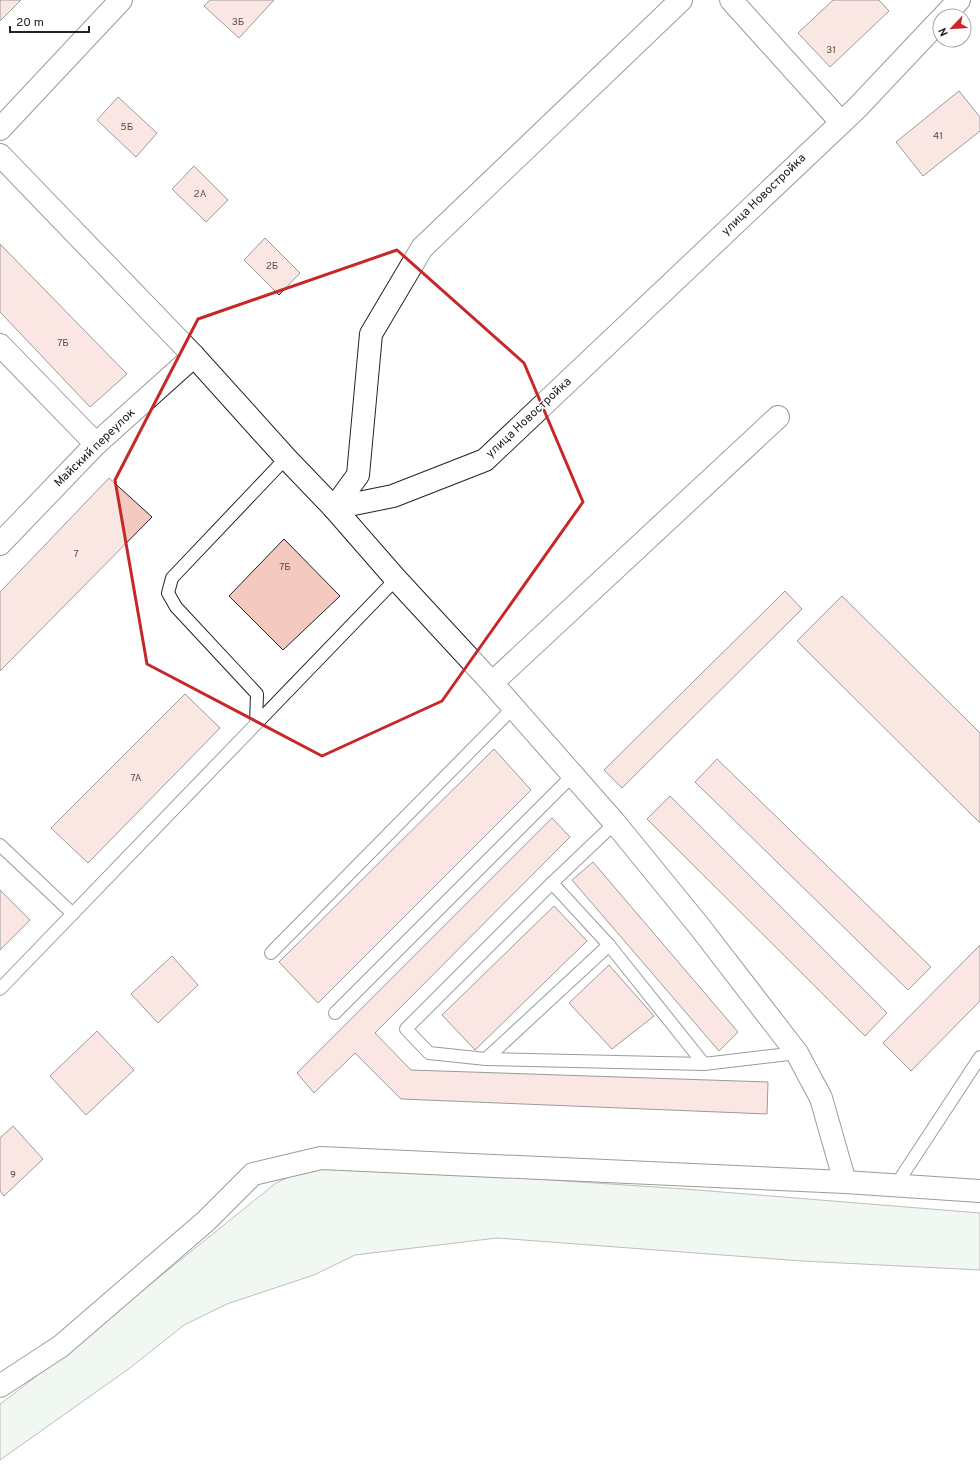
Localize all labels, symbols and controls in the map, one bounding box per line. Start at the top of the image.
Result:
scale bar [10,8,89,34]
north arrow [932,8,972,48]
text: 20 m [16,15,44,31]
house number: 3Б [232,16,244,29]
text: N [936,25,952,38]
house number: 31 [826,44,836,57]
house number: 5Б [121,121,133,134]
house number: 41 [933,130,943,143]
street label: улица Новостройка [718,150,810,240]
house number: 2А [194,188,207,201]
house number: 2Б [266,260,278,273]
house number: 7Б [57,337,69,350]
street label: улица Новостройка [483,374,575,462]
street label: Майский переулок [51,405,139,491]
house number: 7 [73,548,79,561]
house number: 7Б [279,561,291,574]
house number: 7А [131,772,142,785]
house number: 9 [10,1169,16,1182]

